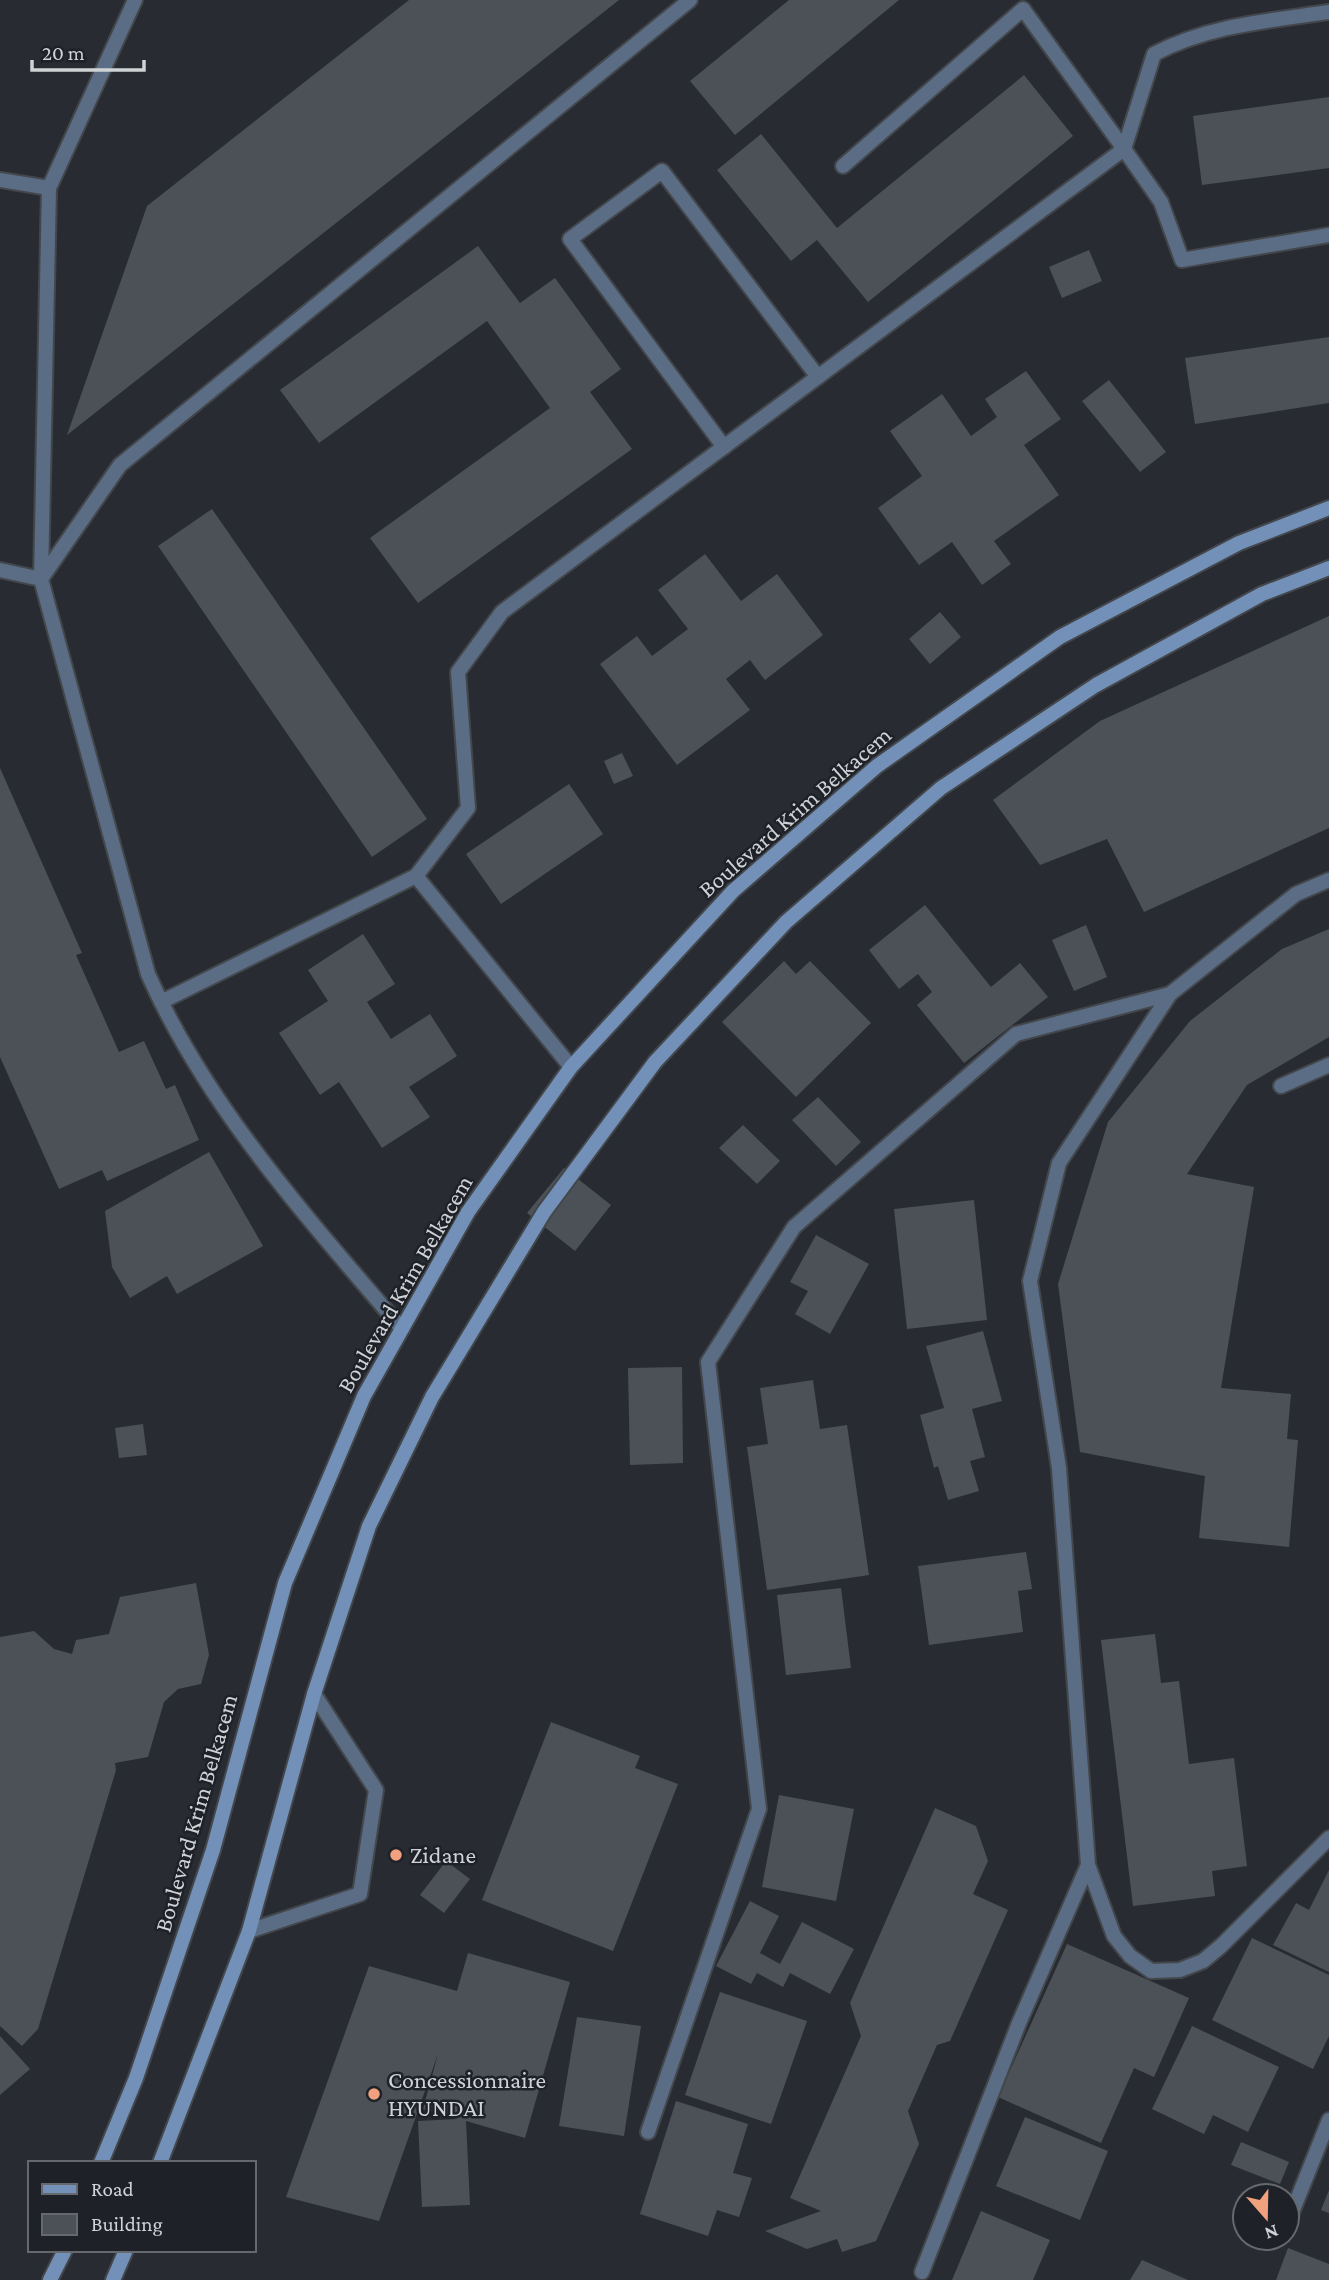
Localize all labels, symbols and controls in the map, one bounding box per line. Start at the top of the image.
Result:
scale bar [32,28,144,72]
text: 20 m [42,41,85,65]
street label: Boulevard Krim Belkacem [693,721,896,903]
street label: Boulevard Krim Belkacem [331,1170,478,1397]
street label: Boulevard Krim Belkacem [149,1691,242,1935]
place label: Zidane [410,1841,476,1868]
marker: Zidane [388,1847,404,1863]
place label: Concessionnaire HYUNDAI [388,2066,546,2121]
marker: Concessionnaire HYUNDAI [366,2086,382,2102]
legend [28,2161,256,2252]
text: Road [91,2177,134,2201]
north arrow [1231,2182,1301,2252]
text: Building [91,2212,163,2236]
text: N [1262,2220,1281,2245]

